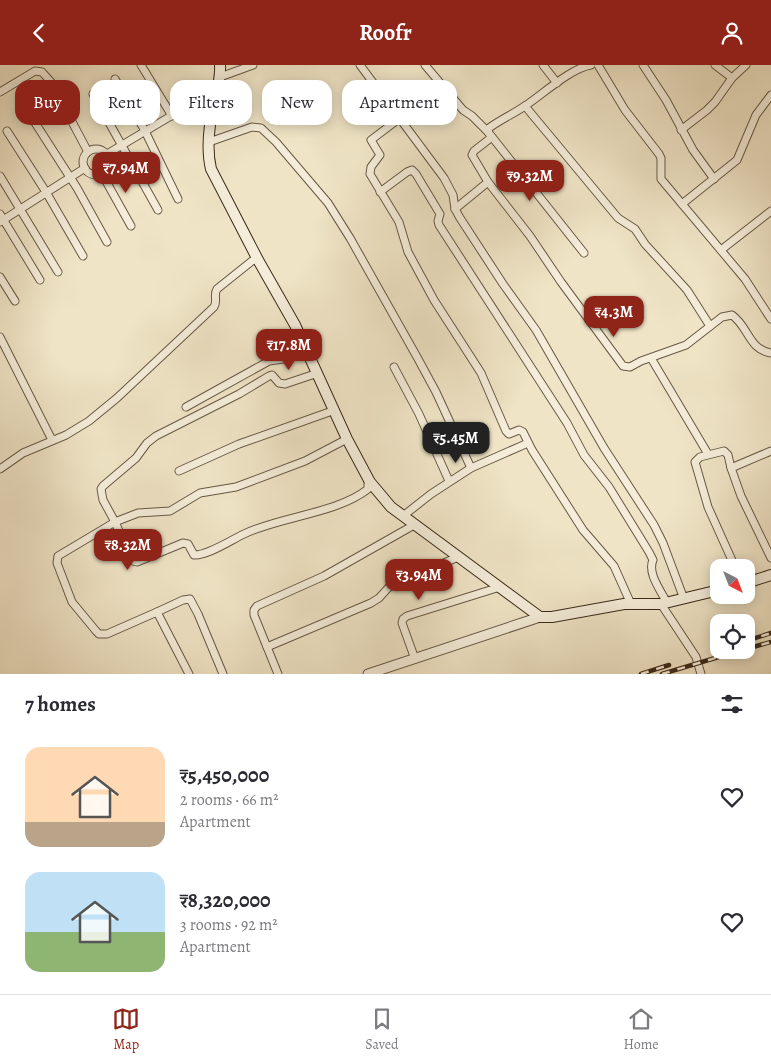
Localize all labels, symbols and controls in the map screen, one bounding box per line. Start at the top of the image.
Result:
text: Roofr [359,18,412,48]
icon: back [25,19,53,47]
icon: person [718,19,746,47]
chip: Buy [15,80,80,125]
chip: Rent [90,80,160,125]
chip: Filters [170,80,252,125]
chip: New [262,80,332,125]
chip: Apartment [342,80,457,125]
pin: ₹7.94M [85,151,167,194]
text: ₹7.94M [103,157,149,179]
pin: ₹9.32M [489,159,571,202]
text: ₹9.32M [507,165,553,187]
pin: ₹4.3M [579,295,649,338]
text: ₹4.3M [595,301,633,323]
pin: ₹17.8M [248,329,330,371]
text: ₹17.8M [267,334,311,356]
pin: ₹5.45M [415,421,497,464]
text: ₹5.45M [433,427,479,449]
pin: ₹8.32M [87,529,169,571]
text: ₹8.32M [105,534,151,556]
pin: ₹3.94M [378,559,460,601]
north arrow [710,559,755,604]
map controls [710,559,755,659]
text: ₹3.94M [396,564,442,586]
button: locate [710,614,755,659]
text: 7 homes [25,690,96,718]
icon: filters [718,690,746,718]
text: ₹5,450,000 [180,761,269,789]
icon: home [65,767,125,827]
icon: heart [718,783,746,811]
text: 2 rooms · 66 m² [180,789,278,811]
text: Apartment [180,811,251,833]
text: ₹8,320,000 [180,886,271,914]
icon: home [65,892,125,952]
icon: heart [718,908,746,936]
text: 3 rooms · 92 m² [180,914,278,936]
text: Apartment [180,936,251,958]
tab: Map [112,1005,140,1054]
tab: Saved [365,1005,399,1054]
tab: Home [623,1005,659,1054]

